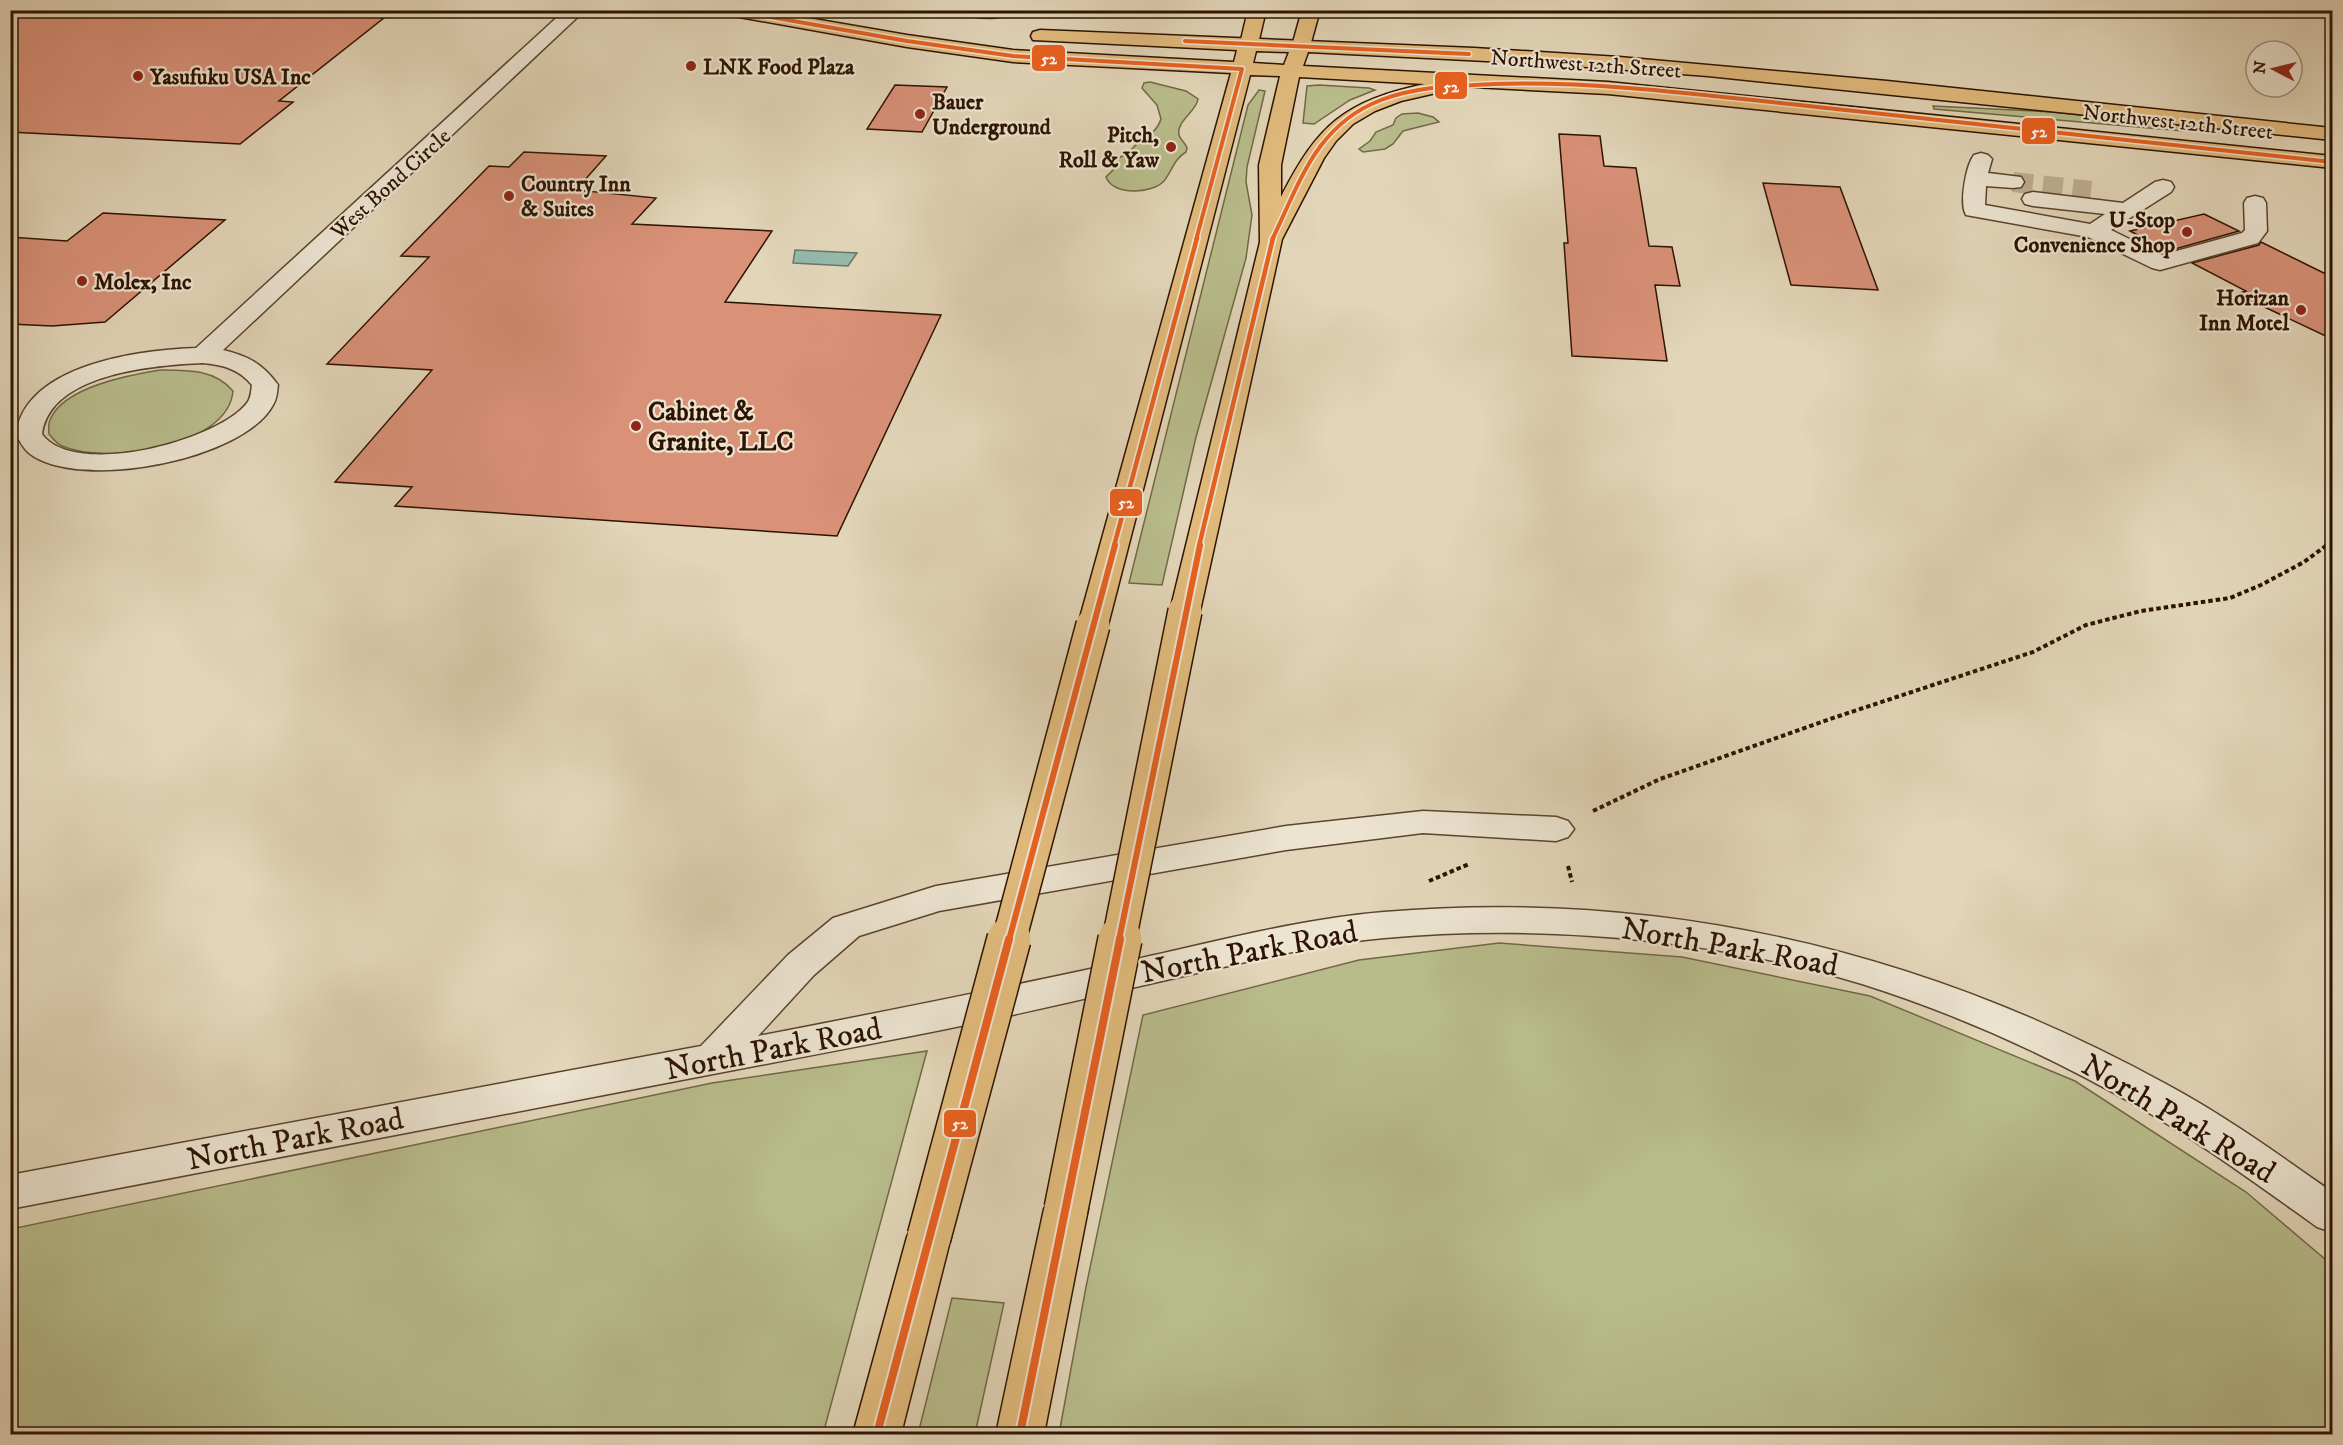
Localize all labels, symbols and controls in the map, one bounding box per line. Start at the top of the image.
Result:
north arrow [2244,39,2304,99]
line badge: 52 [1031,44,1066,72]
street label: Northwest 12th Street [1490,44,1682,85]
text: 52 [1040,49,1058,69]
place label: LNK Food Plaza [703,54,855,81]
marker: LNK Food Plaza [684,59,698,73]
text: N [2249,60,2271,75]
place label: Yasufuku USA Inc [149,64,311,91]
marker: Yasufuku USA Inc [131,69,145,83]
line badge: 52 [1434,71,1468,100]
text: 52 [1442,77,1460,97]
place label: Bauer Underground [932,89,1052,141]
street label: Northwest 12th Street [2081,99,2274,146]
marker: Bauer Underground [913,107,927,121]
line badge: 52 [2021,117,2056,145]
place label: Pitch, Roll & Yaw [1058,122,1160,174]
text: 52 [2030,122,2048,142]
street label: West Bond Circle [325,123,457,246]
marker: Pitch, Roll & Yaw [1164,140,1178,154]
place label: Country Inn & Suites [521,171,631,223]
marker: Country Inn & Suites [502,189,516,203]
place label: U-Stop Convenience Shop [2014,207,2175,259]
marker: U-Stop Convenience Shop [2180,225,2194,239]
place label: Molex, Inc [94,269,192,296]
marker: Molex, Inc [75,274,89,288]
place label: Horizan Inn Motel [2199,285,2289,337]
marker: Horizan Inn Motel [2294,303,2308,317]
place label: Cabinet & Granite, LLC [648,396,794,459]
marker: Cabinet & Granite, LLC [629,419,643,433]
line badge: 52 [1109,488,1143,517]
text: 52 [1117,493,1135,513]
street label: North Park Road [1618,909,1841,987]
street label: North Park Road [1138,912,1361,994]
street label: North Park Road [662,1009,885,1091]
street label: North Park Road [2073,1046,2282,1193]
street label: North Park Road [184,1099,407,1181]
line badge: 52 [943,1109,977,1138]
text: 52 [951,1114,969,1134]

